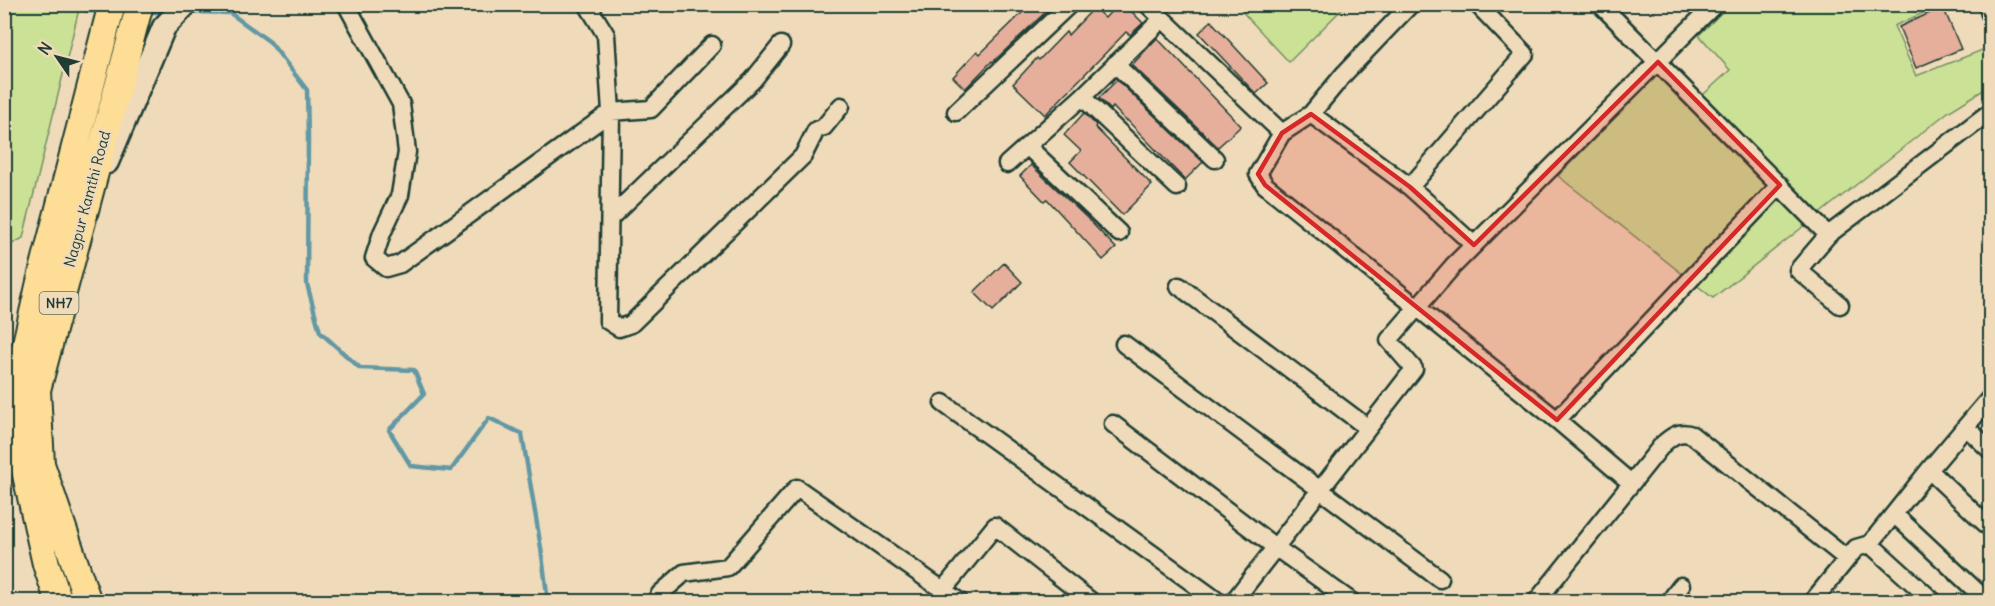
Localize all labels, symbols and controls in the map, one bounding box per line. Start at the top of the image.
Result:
north arrow [27,27,87,87]
text: N [33,38,56,59]
street label: Nagpur Kamthi Road [60,128,114,269]
road number: NH7 [40,292,78,314]

